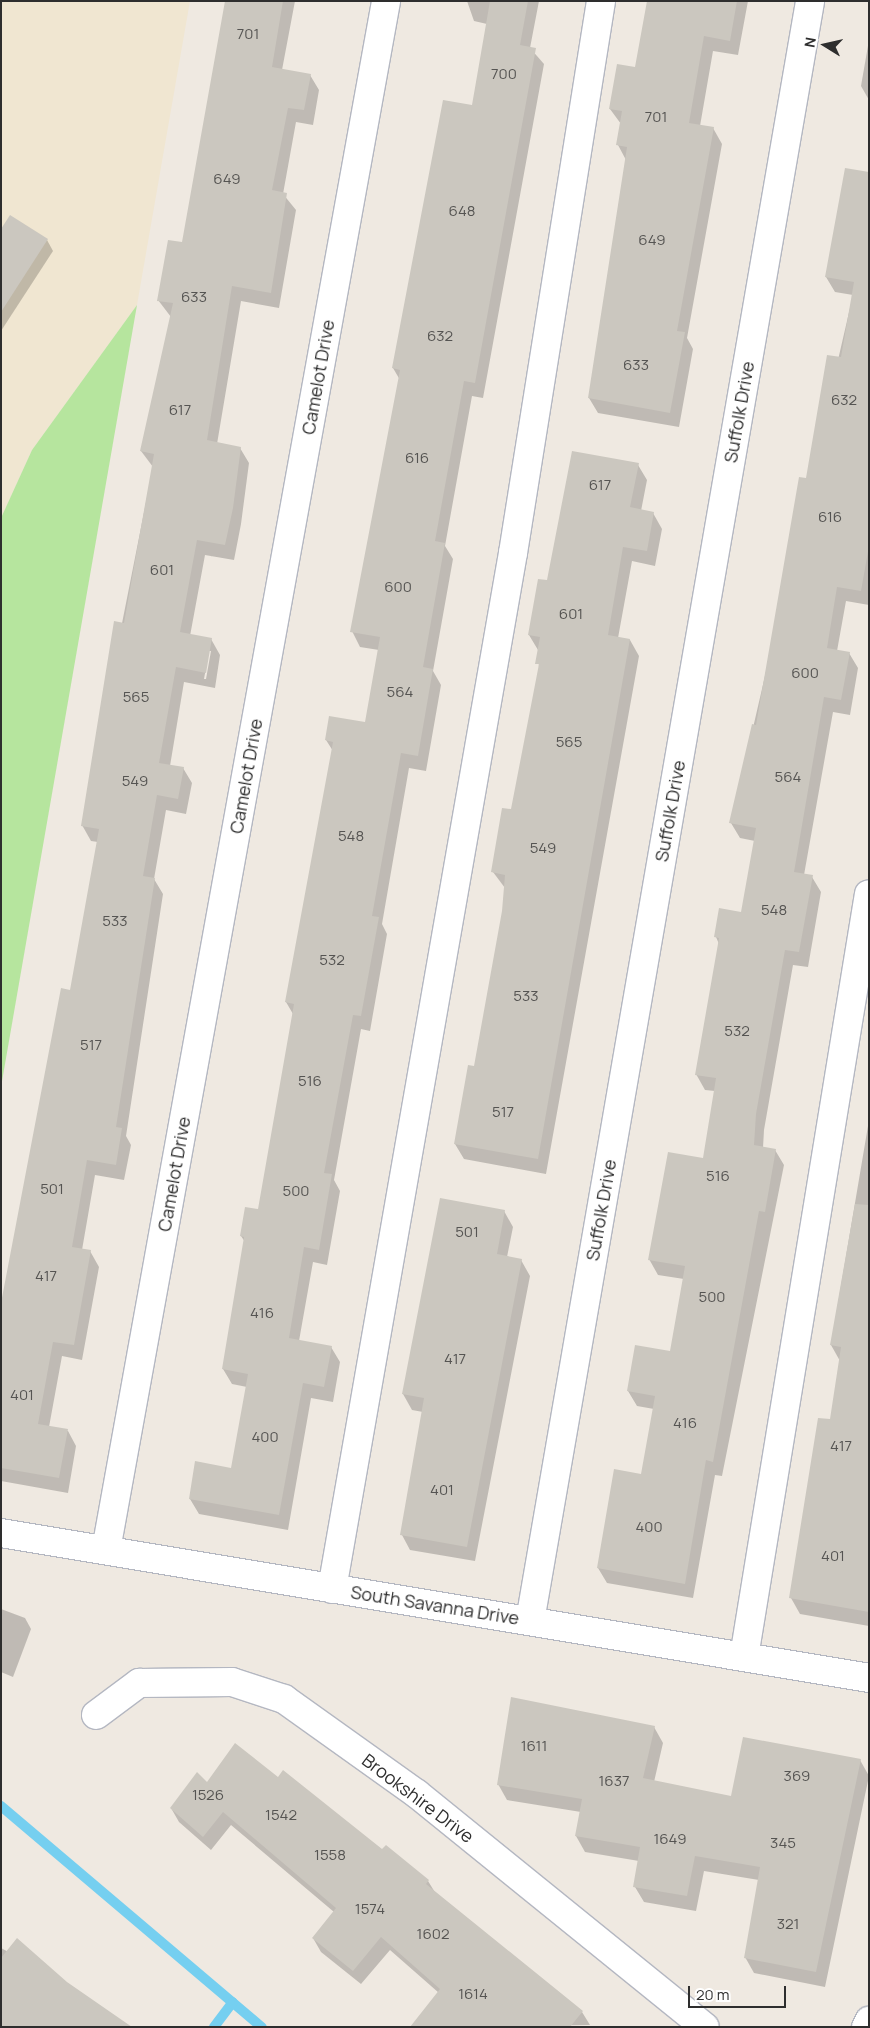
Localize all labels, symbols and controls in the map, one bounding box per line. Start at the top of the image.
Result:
north arrow [800,20,850,70]
house number: 701 [237,25,259,43]
text: N [800,36,820,49]
house number: 700 [491,65,517,83]
house number: 701 [645,108,667,126]
house number: 649 [213,170,241,188]
house number: 648 [449,202,475,220]
house number: 649 [638,231,666,249]
house number: 633 [181,288,207,306]
street label: Camelot Drive [297,318,339,436]
house number: 632 [427,327,453,345]
house number: 633 [623,356,649,374]
street label: Suffolk Drive [719,359,759,465]
house number: 632 [831,391,857,409]
house number: 617 [169,401,191,419]
house number: 616 [405,449,429,467]
house number: 617 [589,476,611,494]
house number: 616 [818,508,842,526]
house number: 601 [150,561,174,579]
house number: 600 [384,578,412,596]
house number: 601 [559,605,583,623]
house number: 600 [791,664,819,682]
house number: 564 [387,683,413,701]
house number: 565 [123,688,149,706]
street label: Camelot Drive [225,717,267,835]
house number: 565 [556,733,582,751]
street label: Suffolk Drive [650,758,690,864]
house number: 564 [775,768,801,786]
house number: 549 [122,772,148,790]
house number: 548 [338,827,364,845]
house number: 549 [530,839,556,857]
house number: 548 [761,901,787,919]
house number: 533 [102,912,128,930]
house number: 532 [319,951,345,969]
house number: 533 [513,987,539,1005]
house number: 532 [724,1022,750,1040]
house number: 517 [80,1036,102,1054]
house number: 516 [298,1072,322,1090]
house number: 517 [492,1103,514,1121]
street label: Camelot Drive [153,1115,195,1233]
street label: Suffolk Drive [581,1157,621,1263]
house number: 516 [706,1167,730,1185]
house number: 501 [40,1180,64,1198]
house number: 500 [283,1182,309,1200]
house number: 501 [455,1223,479,1241]
house number: 417 [35,1267,57,1285]
house number: 500 [699,1288,725,1306]
house number: 416 [250,1304,274,1322]
house number: 417 [444,1350,466,1368]
house number: 401 [10,1386,34,1404]
house number: 416 [673,1414,697,1432]
house number: 400 [251,1428,279,1446]
house number: 417 [830,1437,852,1455]
house number: 401 [430,1481,454,1499]
house number: 400 [635,1518,663,1536]
house number: 401 [821,1547,845,1565]
street label: South Savanna Drive [349,1581,521,1629]
house number: 1611 [521,1737,547,1755]
street label: Brookshire Drive [358,1749,478,1847]
house number: 369 [784,1767,810,1785]
house number: 1637 [599,1772,629,1790]
house number: 1526 [192,1786,224,1804]
house number: 1542 [265,1806,297,1824]
house number: 1649 [653,1830,687,1848]
house number: 345 [770,1834,796,1852]
house number: 1558 [314,1846,346,1864]
house number: 1574 [355,1900,385,1918]
house number: 321 [777,1915,799,1933]
house number: 1602 [417,1925,449,1943]
scale bar [690,1976,788,2008]
text: 20 m [696,1984,729,2005]
house number: 1614 [458,1985,488,2003]

